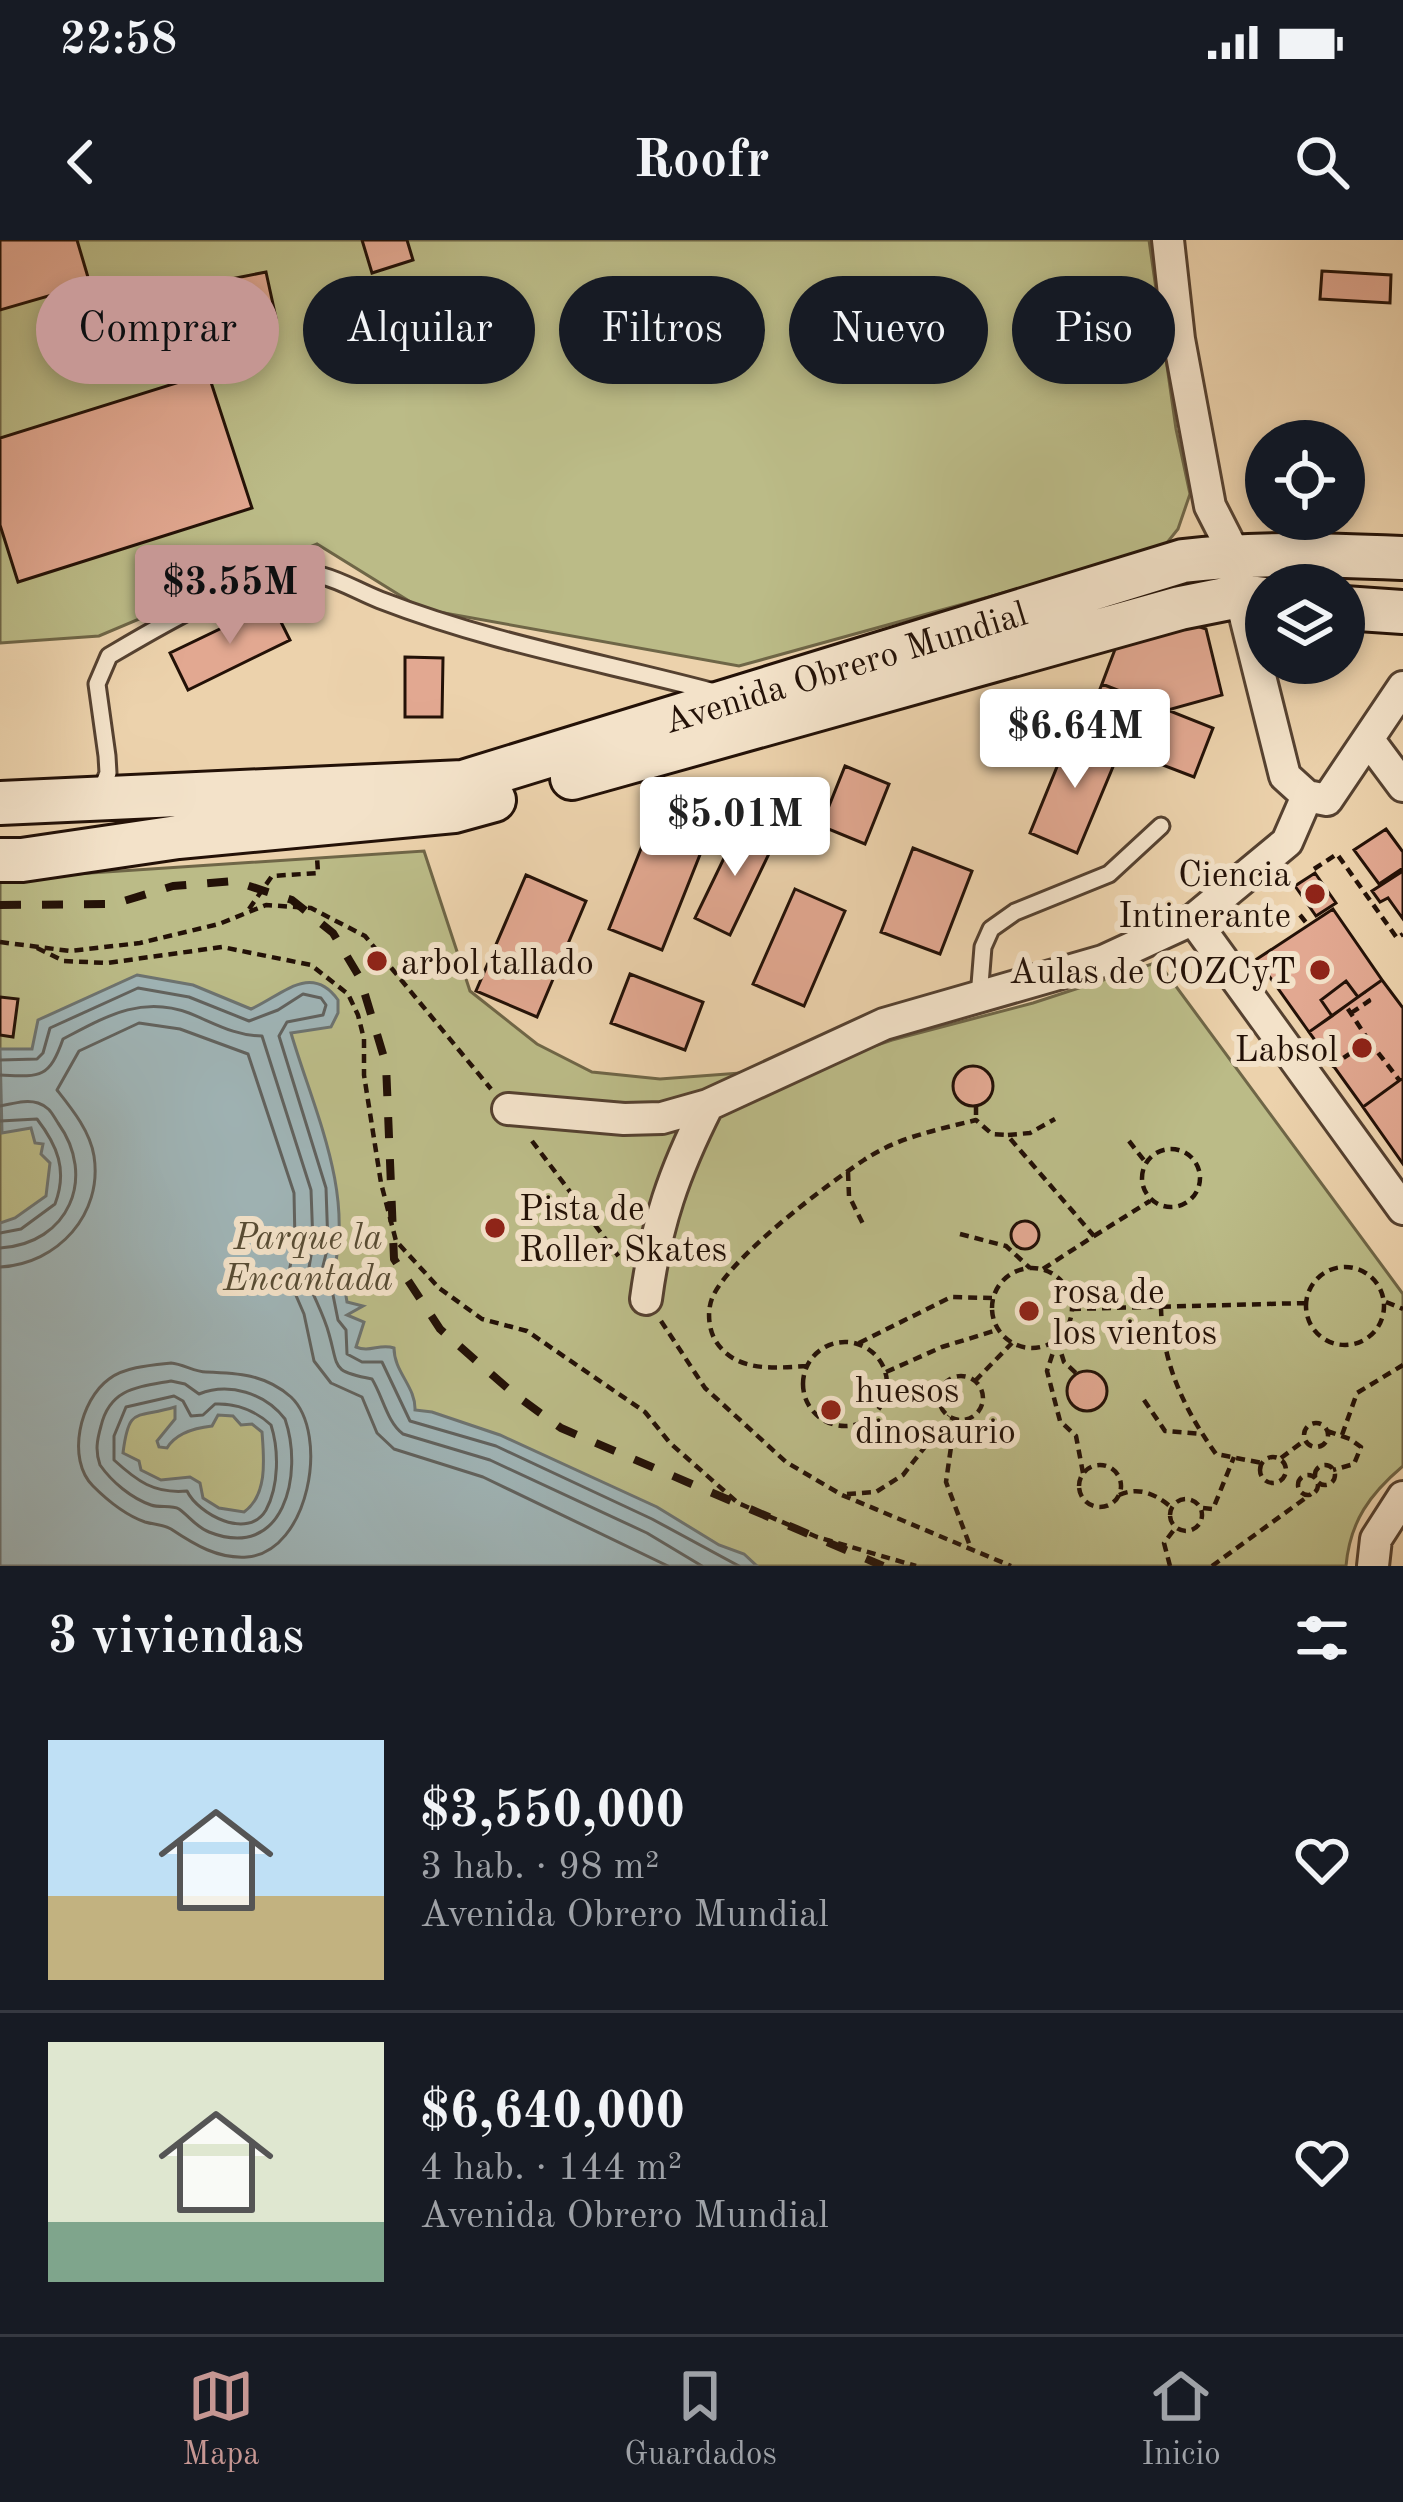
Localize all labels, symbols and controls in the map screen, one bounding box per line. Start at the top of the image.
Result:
text: 22:58 [60,19,177,64]
icon: back [48,129,114,195]
icon: search [1289,129,1355,195]
text: Roofr [633,135,770,189]
chip: Comprar [36,276,279,384]
chip: Alquilar [303,276,535,384]
chip: Filtros [559,276,765,384]
chip: Nuevo [789,276,988,384]
chip: Piso [1012,276,1175,384]
map controls [1245,420,1365,684]
button: locate [1245,420,1365,540]
pin: $3.55M [132,545,328,647]
text: $3.55M [162,564,298,603]
button: layers [1245,564,1365,684]
street label: Avenida Obrero Mundial [660,597,1032,742]
pin: $6.64M [977,689,1173,791]
text: $6.64M [1007,708,1143,747]
pin: $5.01M [637,777,833,879]
text: $5.01M [667,796,803,835]
place label: Ciencia Intinerante [1118,859,1291,936]
marker: Ciencia Intinerante [1302,881,1328,907]
place label: arbol tallado [401,947,594,983]
marker: arbol tallado [364,948,390,974]
place label: Aulas de COZCyT [1009,956,1296,992]
marker: Aulas de COZCyT [1307,957,1333,983]
place label: Labsol [1234,1034,1338,1070]
marker: Labsol [1349,1035,1375,1061]
place label: Pista de Roller Skates [519,1193,727,1270]
marker: Pista de Roller Skates [482,1215,508,1241]
park label: Parque la Encantada [222,1222,393,1299]
place label: rosa de los vientos [1053,1276,1217,1353]
marker: rosa de los vientos [1016,1298,1042,1324]
place label: huesos dinosaurio [855,1375,1016,1452]
marker: huesos dinosaurio [818,1397,844,1423]
icon: filters [1289,1605,1355,1671]
text: 3 viviendas [48,1613,304,1664]
text: $3,550,000 [420,1787,685,1838]
icon: home [144,1788,288,1932]
icon: heart [1289,1827,1355,1893]
text: 3 hab. · 98 m² [420,1848,660,1887]
text: Avenida Obrero Mundial [420,1896,829,1935]
text: $6,640,000 [420,2088,685,2139]
icon: home [144,2090,288,2234]
icon: heart [1289,2129,1355,2195]
text: 4 hab. · 144 m² [420,2149,682,2188]
text: Avenida Obrero Mundial [420,2197,829,2236]
tab: Mapa [182,2363,260,2476]
tab: Guardados [624,2363,777,2476]
tab: Inicio [1141,2363,1221,2476]

